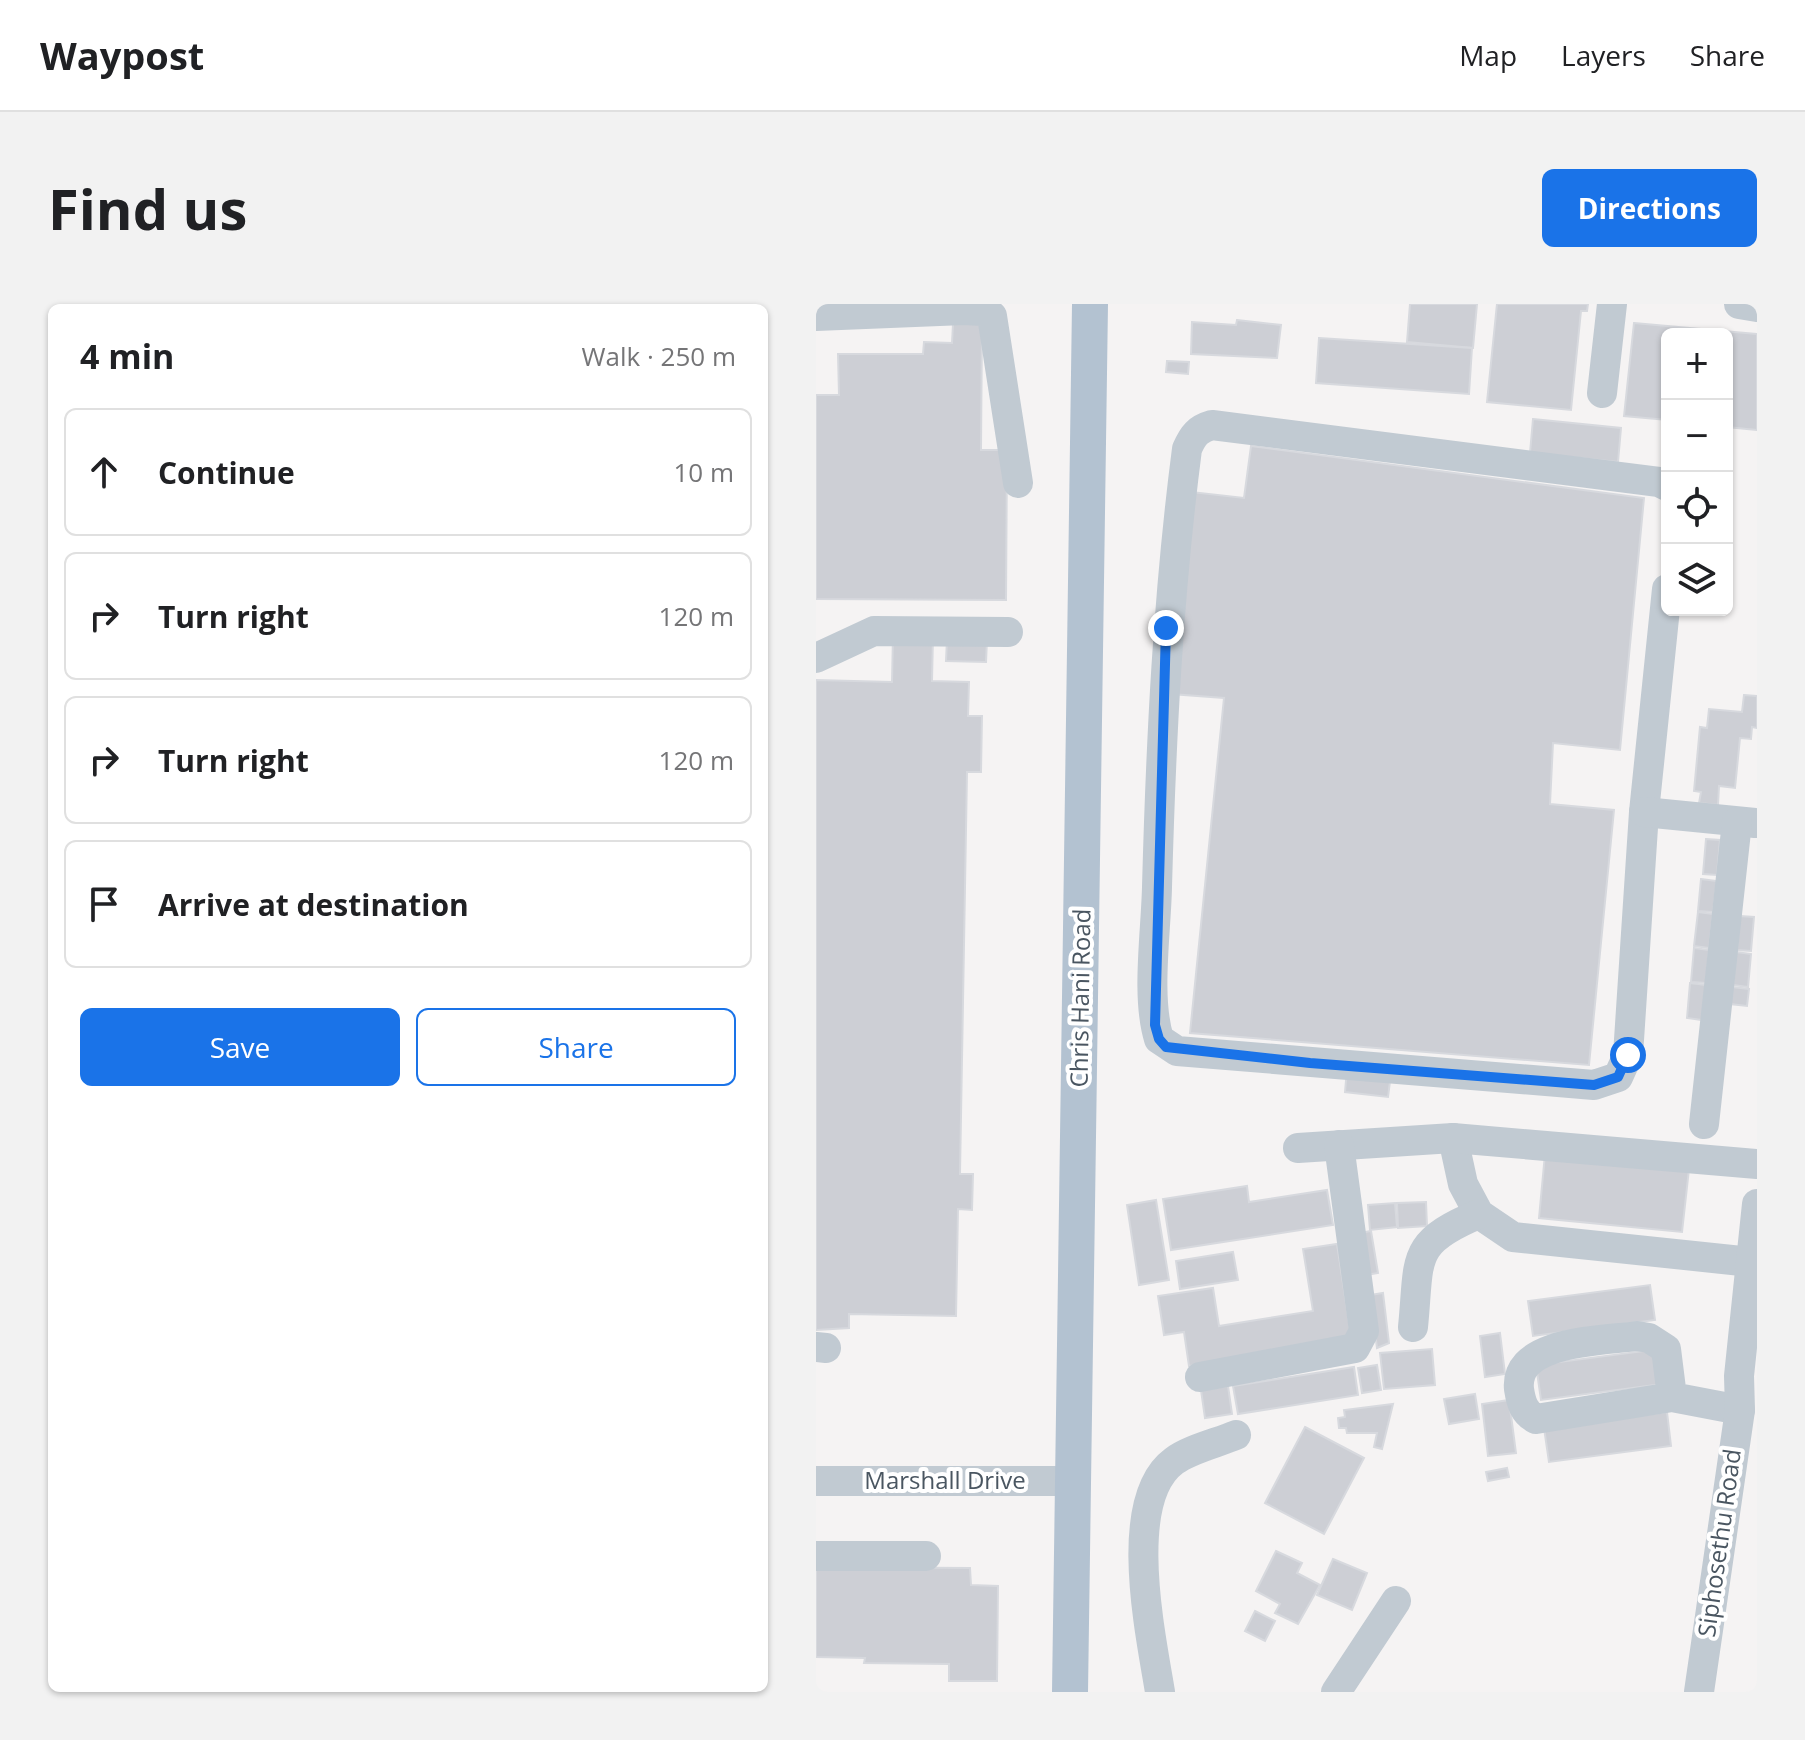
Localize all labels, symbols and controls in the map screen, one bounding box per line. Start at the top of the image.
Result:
text: Waypost [40,29,204,81]
text: Map [1459,36,1517,74]
text: Layers [1561,36,1646,74]
text: Share [1690,36,1765,74]
button: Directions [1542,169,1757,247]
text: Find us [48,170,247,246]
map controls [1661,328,1733,616]
button: + [1661,328,1733,400]
text: 4 min [80,333,174,379]
text: Walk · 250 m [582,338,736,374]
button: − [1661,400,1733,472]
icon: ahead [82,450,126,494]
text: Continue [158,452,295,493]
text: 10 m [673,454,734,490]
button: locate [1661,472,1733,544]
button: layers [1661,544,1733,616]
icon: right [82,594,126,638]
text: Turn right [158,596,309,637]
text: 120 m [659,598,734,634]
route end [1148,610,1184,646]
icon: right [82,738,126,782]
text: Turn right [158,740,309,781]
text: 120 m [659,742,734,778]
icon: arrive [82,882,126,926]
text: Arrive at destination [158,884,469,925]
street label: Chris Hani Road [1061,908,1098,1088]
button: Save [80,1008,400,1086]
button: Share [416,1008,736,1086]
route start [1610,1037,1646,1073]
street label: Siphosethu Road [1689,1447,1748,1639]
street label: Marshall Drive [864,1463,1026,1496]

